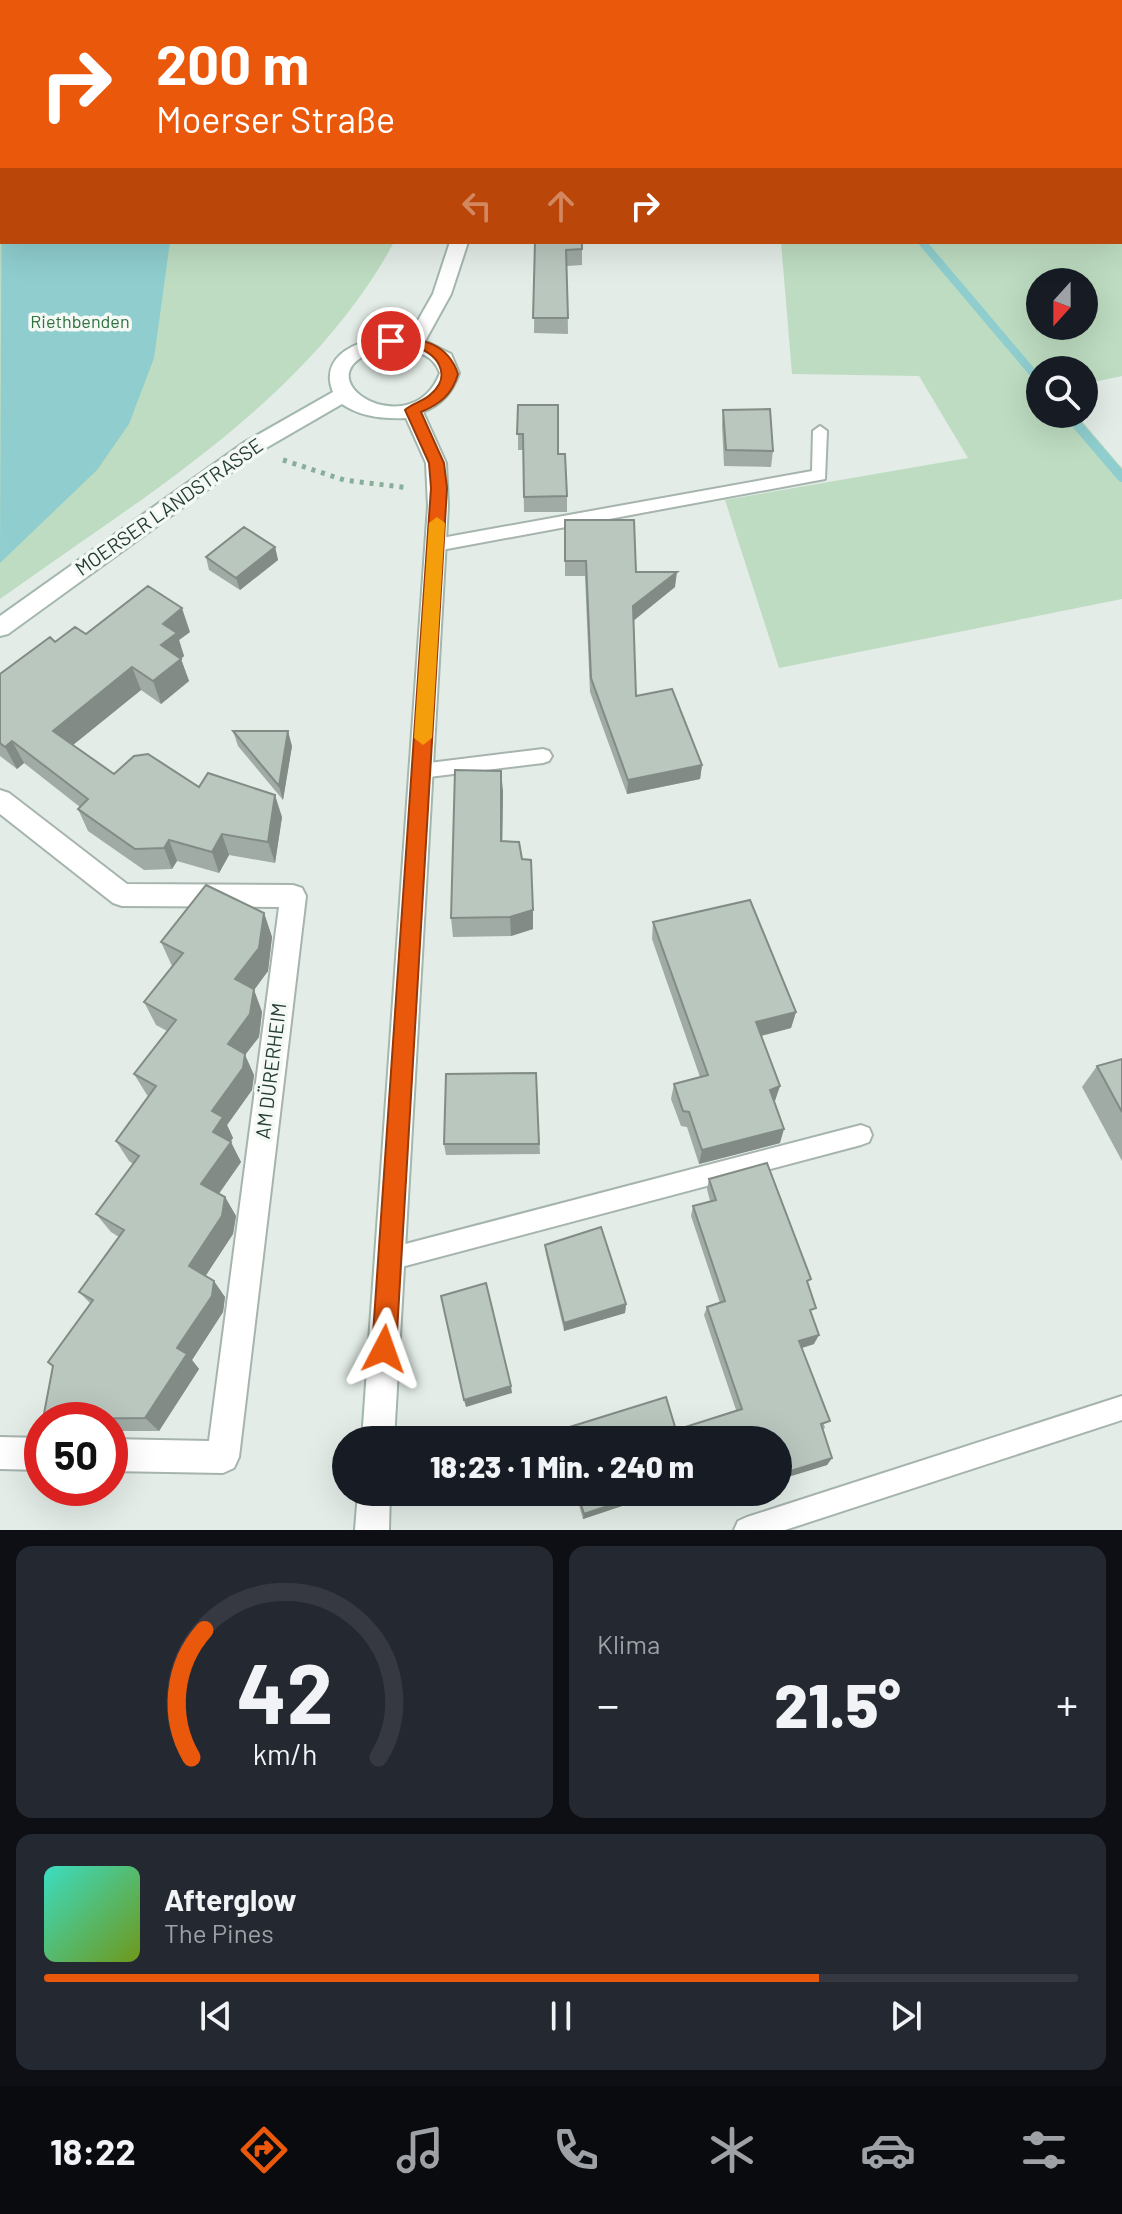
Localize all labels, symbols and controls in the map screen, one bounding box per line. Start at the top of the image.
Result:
text: 200 m [156,29,309,96]
icon: right [24,32,128,136]
text: Moerser Straße [156,97,395,140]
icon: left [455,184,499,228]
icon: ahead [539,184,583,228]
icon: right [623,184,667,228]
north arrow [1026,268,1098,340]
map controls [1026,268,1098,428]
pin [357,307,425,375]
park label: Riethbenden [30,310,130,332]
icon: arrive [369,319,413,363]
button: search [1026,356,1098,428]
street label: MOERSER LANDSTRASSE [70,432,267,580]
street label: AM DÜRERHEIM [250,1001,290,1140]
position arrow [342,1307,426,1391]
speed limit sign: 50 [24,1402,128,1506]
text: 18:23 · 1 Min. · 240 m [430,1448,694,1484]
text: Klima [597,1628,660,1659]
text: 42 [236,1641,333,1741]
text: 21.5° [774,1668,901,1740]
text: − [597,1677,619,1730]
text: + [1056,1677,1078,1730]
text: km/h [252,1736,317,1771]
text: Afterglow [164,1881,297,1917]
text: The Pines [164,1917,274,1948]
icon: previous [194,1994,238,2038]
icon: pause [539,1994,583,2038]
icon: next [884,1994,928,2038]
icon: directions [236,2122,292,2178]
icon: music [392,2122,448,2178]
icon: phone [548,2122,604,2178]
icon: climate [704,2122,760,2178]
icon: car [860,2122,916,2178]
icon: filters [1016,2122,1072,2178]
text: 18:22 [50,2129,136,2172]

